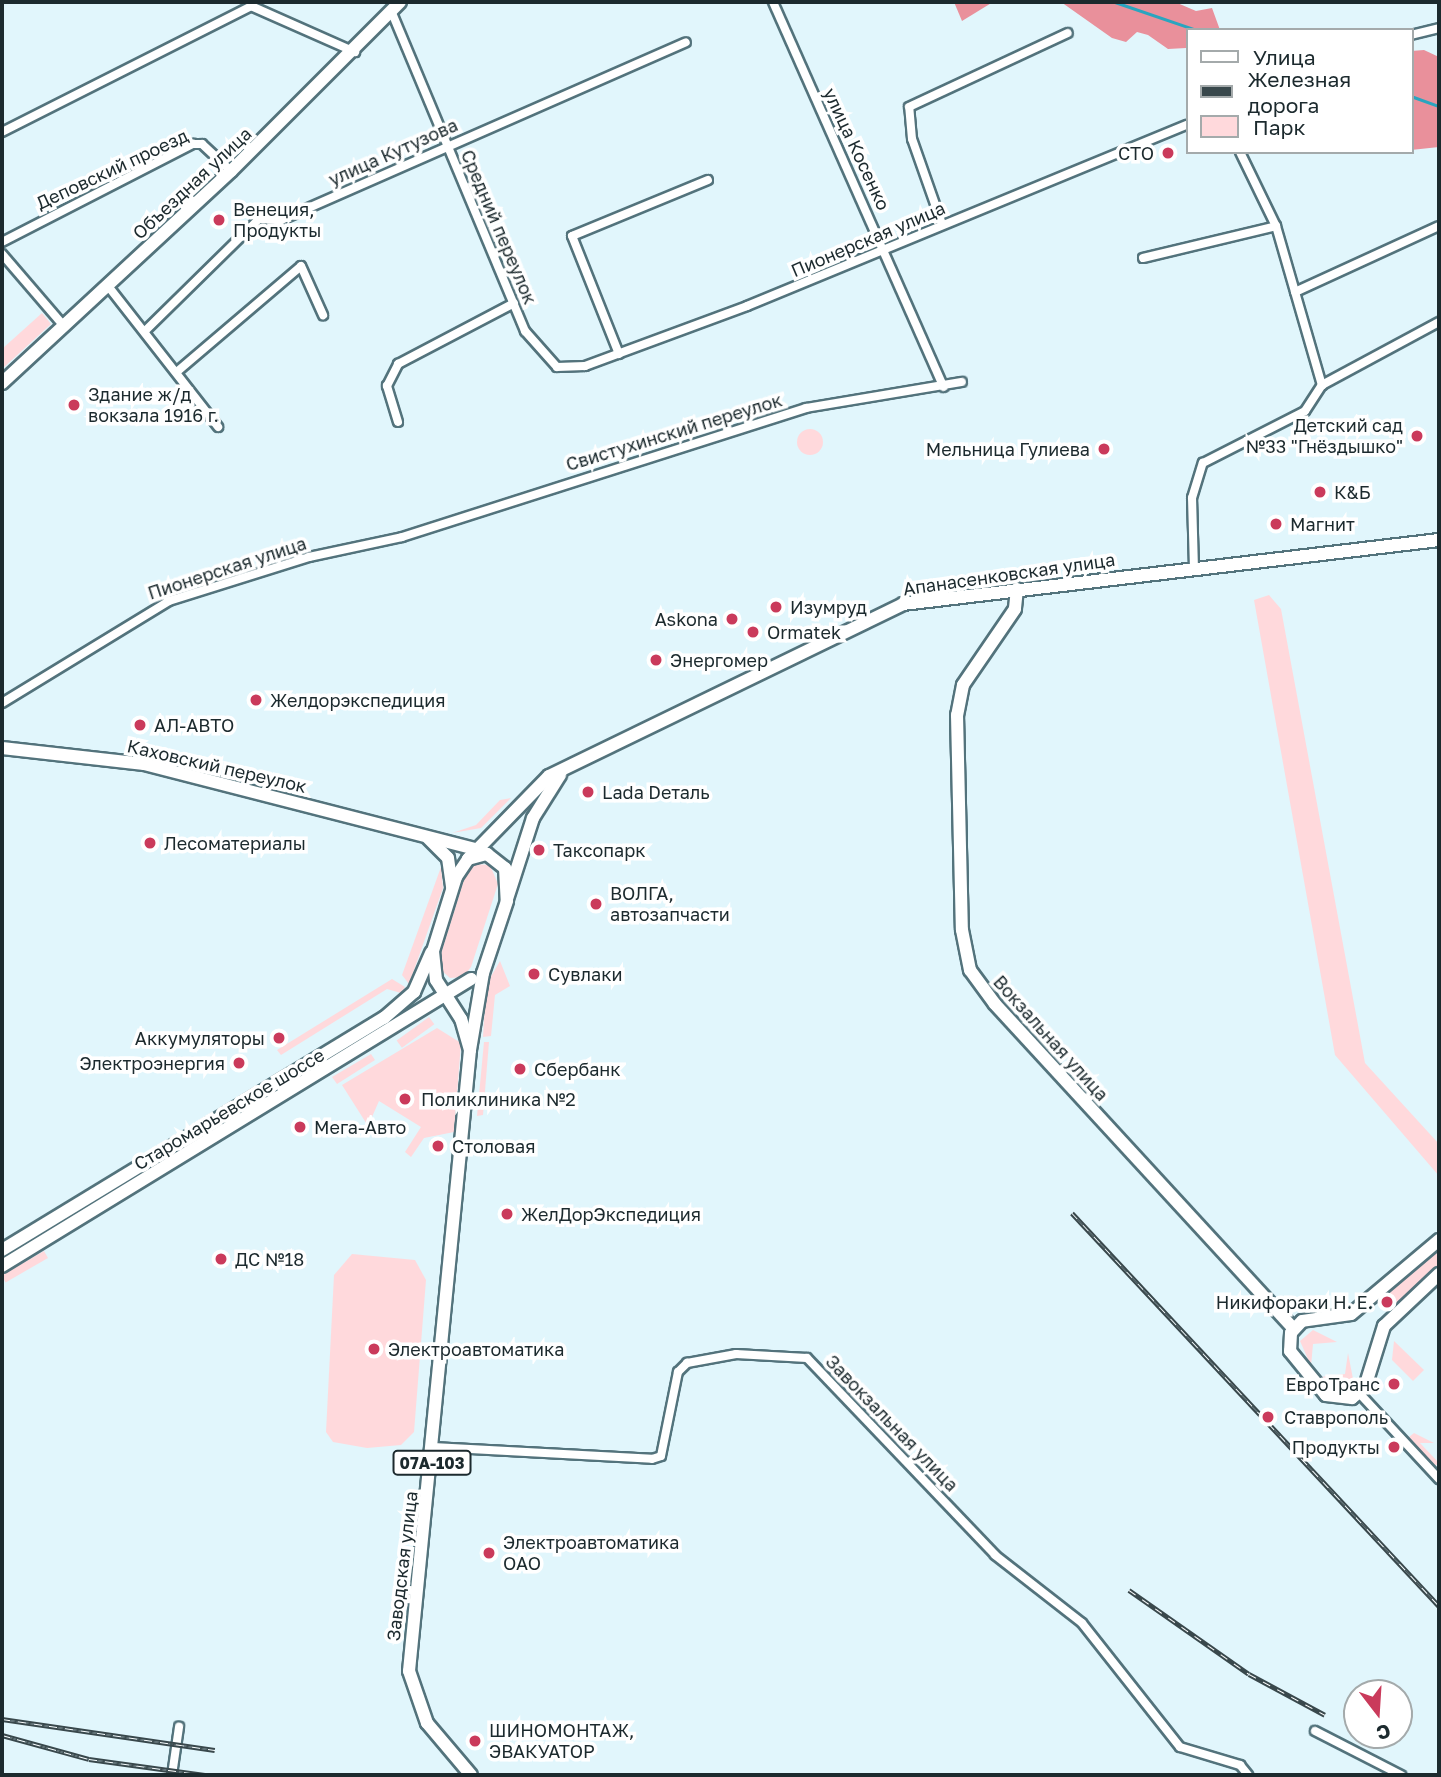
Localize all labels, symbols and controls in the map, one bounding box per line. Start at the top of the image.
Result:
legend [1186,28,1413,154]
text: Улица [1253,44,1316,70]
text: Железная дорога [1247,66,1351,118]
street label: улица Косенко [819,84,895,214]
street label: улица Кутузова [325,114,461,190]
text: Парк [1253,114,1306,140]
street label: Объездная улица [128,122,256,244]
street label: Деповский проезд [33,124,191,214]
place label: СТО [1118,142,1154,164]
marker: СТО [1160,145,1176,161]
street label: Средний переулок [457,147,541,307]
street label: Пионерская улица [788,197,948,281]
place label: Венеция, Продукты [233,199,321,242]
marker: Венеция, Продукты [211,212,227,228]
place label: Здание ж/д вокзала 1916 г. [88,384,219,426]
street label: Свистухинский переулок [563,389,785,475]
marker: Здание ж/д вокзала 1916 г. [66,397,82,413]
place label: Детский сад №33 "Гнёздышко" [1246,415,1403,458]
marker: Детский сад №33 "Гнёздышко" [1409,428,1425,444]
place label: Мельница Гулиева [926,438,1090,460]
marker: Мельница Гулиева [1096,441,1112,457]
place label: К&Б [1334,481,1371,503]
marker: К&Б [1312,484,1328,500]
place label: Магнит [1290,513,1355,535]
marker: Магнит [1268,516,1284,532]
street label: Пионерская улица [145,532,309,604]
street label: Апанасенковская улица [902,548,1116,600]
place label: Изумруд [790,596,867,618]
marker: Изумруд [768,599,784,615]
place label: Askona [655,608,718,630]
marker: Askona [724,611,740,627]
place label: Ormatek [767,621,841,643]
marker: Ormatek [745,624,761,640]
place label: Энергомер [670,649,768,671]
marker: Энергомер [648,652,664,668]
place label: Желдорэкспедиция [270,689,445,711]
marker: Желдорэкспедиция [248,692,264,708]
place label: АЛ-АВТО [154,714,234,736]
marker: АЛ-АВТО [132,717,148,733]
street label: Каховский переулок [125,735,309,797]
place label: Lada Dеталь [602,781,710,803]
marker: Lada Dеталь [580,784,596,800]
place label: Лесоматериалы [164,832,306,854]
marker: Лесоматериалы [142,835,158,851]
place label: Таксопарк [553,839,646,861]
marker: Таксопарк [531,842,547,858]
place label: ВОЛГА, автозапчасти [610,883,730,926]
marker: ВОЛГА, автозапчасти [588,896,604,912]
place label: Сувлаки [548,963,623,985]
marker: Сувлаки [526,966,542,982]
street label: Вокзальная улица [989,971,1113,1105]
place label: Аккумуляторы [135,1027,265,1049]
marker: Аккумуляторы [271,1030,287,1046]
street label: Старомарьевское шоссе [130,1044,328,1174]
place label: Электроэнергия [79,1052,225,1074]
marker: Электроэнергия [231,1055,247,1071]
place label: Сбербанк [534,1058,621,1080]
marker: Сбербанк [512,1061,528,1077]
place label: Поликлиника №2 [421,1088,576,1110]
marker: Поликлиника №2 [395,1089,415,1109]
place label: Мега-Авто [314,1116,406,1138]
marker: Мега-Авто [292,1119,308,1135]
place label: Столовая [452,1135,535,1157]
marker: Столовая [430,1138,446,1154]
place label: ЖелДорЭкспедиция [521,1203,701,1225]
marker: ЖелДорЭкспедиция [499,1206,515,1222]
place label: ДС №18 [235,1248,304,1270]
marker: ДС №18 [213,1251,229,1267]
place label: Никифораки Н. Е. [1216,1291,1373,1313]
marker: Никифораки Н. Е. [1379,1294,1395,1310]
place label: Электроавтоматика [388,1338,564,1360]
marker: Электроавтоматика [366,1341,382,1357]
street label: Завокзальная улица [821,1350,963,1496]
place label: ЕвроТранс [1285,1373,1380,1395]
marker: ЕвроТранс [1386,1376,1402,1392]
place label: Ставрополь [1284,1406,1388,1428]
marker: Ставрополь [1258,1407,1278,1427]
place label: Продукты [1292,1436,1380,1458]
marker: Продукты [1386,1439,1402,1455]
road number: 07А-103 [392,1450,472,1476]
street label: Заводская улица [382,1490,422,1642]
place label: Электроавтоматика ОАО [503,1532,679,1574]
marker: Электроавтоматика ОАО [481,1545,497,1561]
north arrow [1343,1679,1413,1749]
place label: ШИНОМОНТАЖ, ЭВАКУАТОР [489,1720,634,1762]
text: С [1374,1720,1394,1746]
marker: ШИНОМОНТАЖ, ЭВАКУАТОР [467,1733,483,1749]

